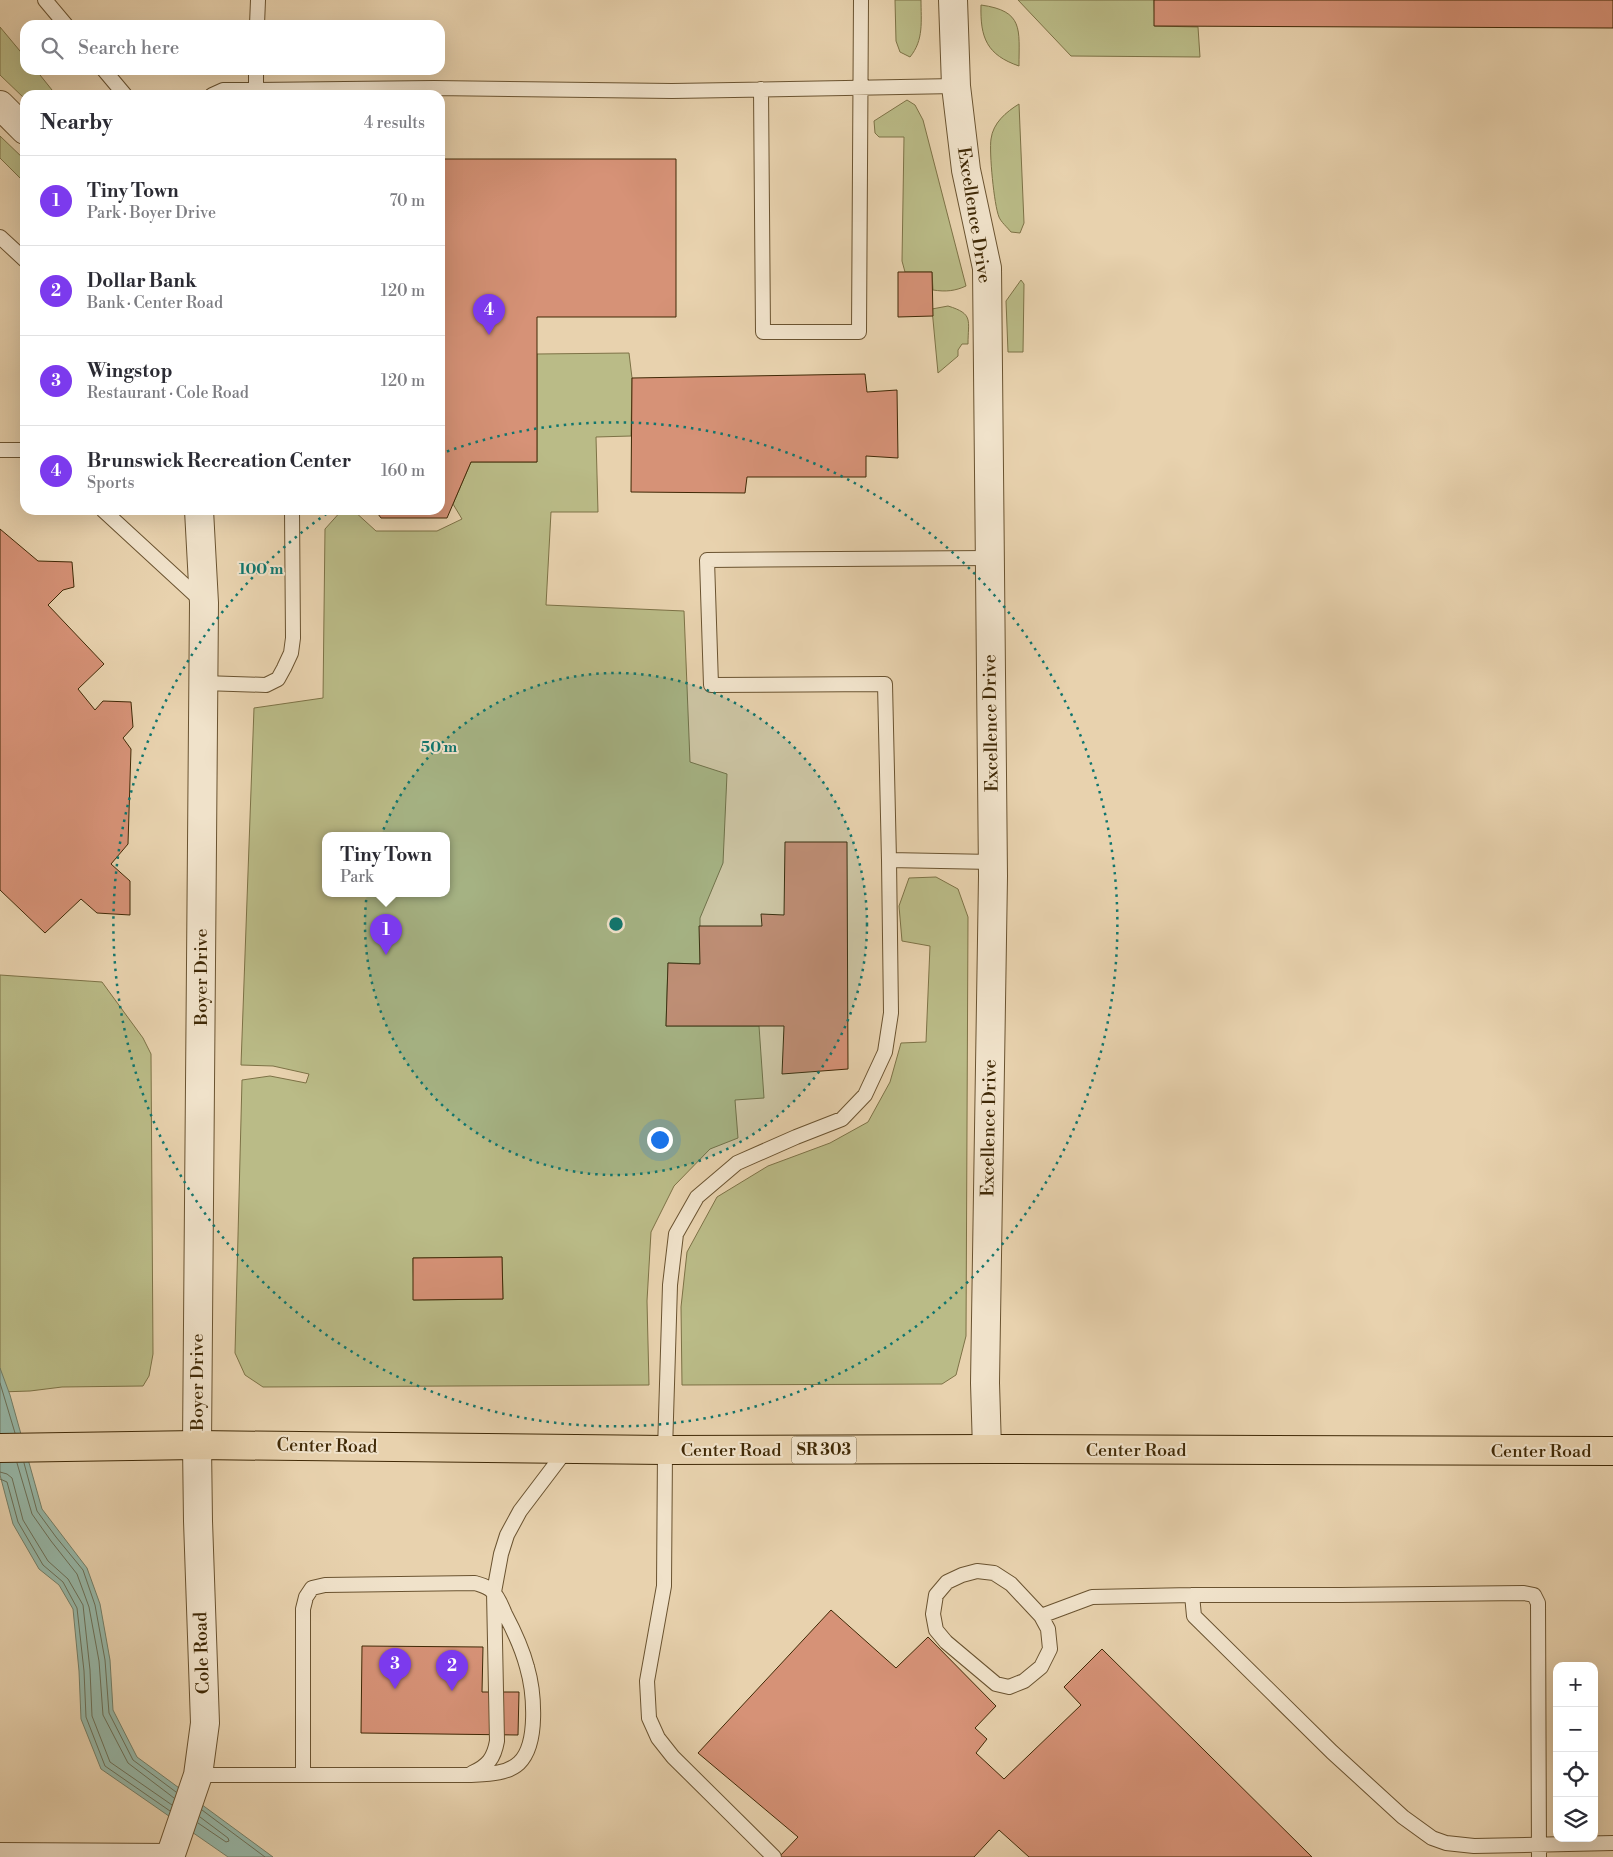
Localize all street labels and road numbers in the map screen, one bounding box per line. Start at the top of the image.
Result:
street label: Excellence Drive [952,145,996,285]
street label: Excellence Drive [978,654,1004,792]
street label: Boyer Drive [190,928,213,1027]
street label: Excellence Drive [976,1059,1002,1197]
street label: Boyer Drive [186,1333,209,1432]
street label: Center Road [276,1434,378,1458]
road number: SR 303 [792,1436,856,1464]
street label: Center Road [681,1439,782,1462]
street label: Center Road [1086,1439,1187,1462]
street label: Center Road [1491,1440,1592,1463]
street label: Cole Road [189,1611,215,1695]

